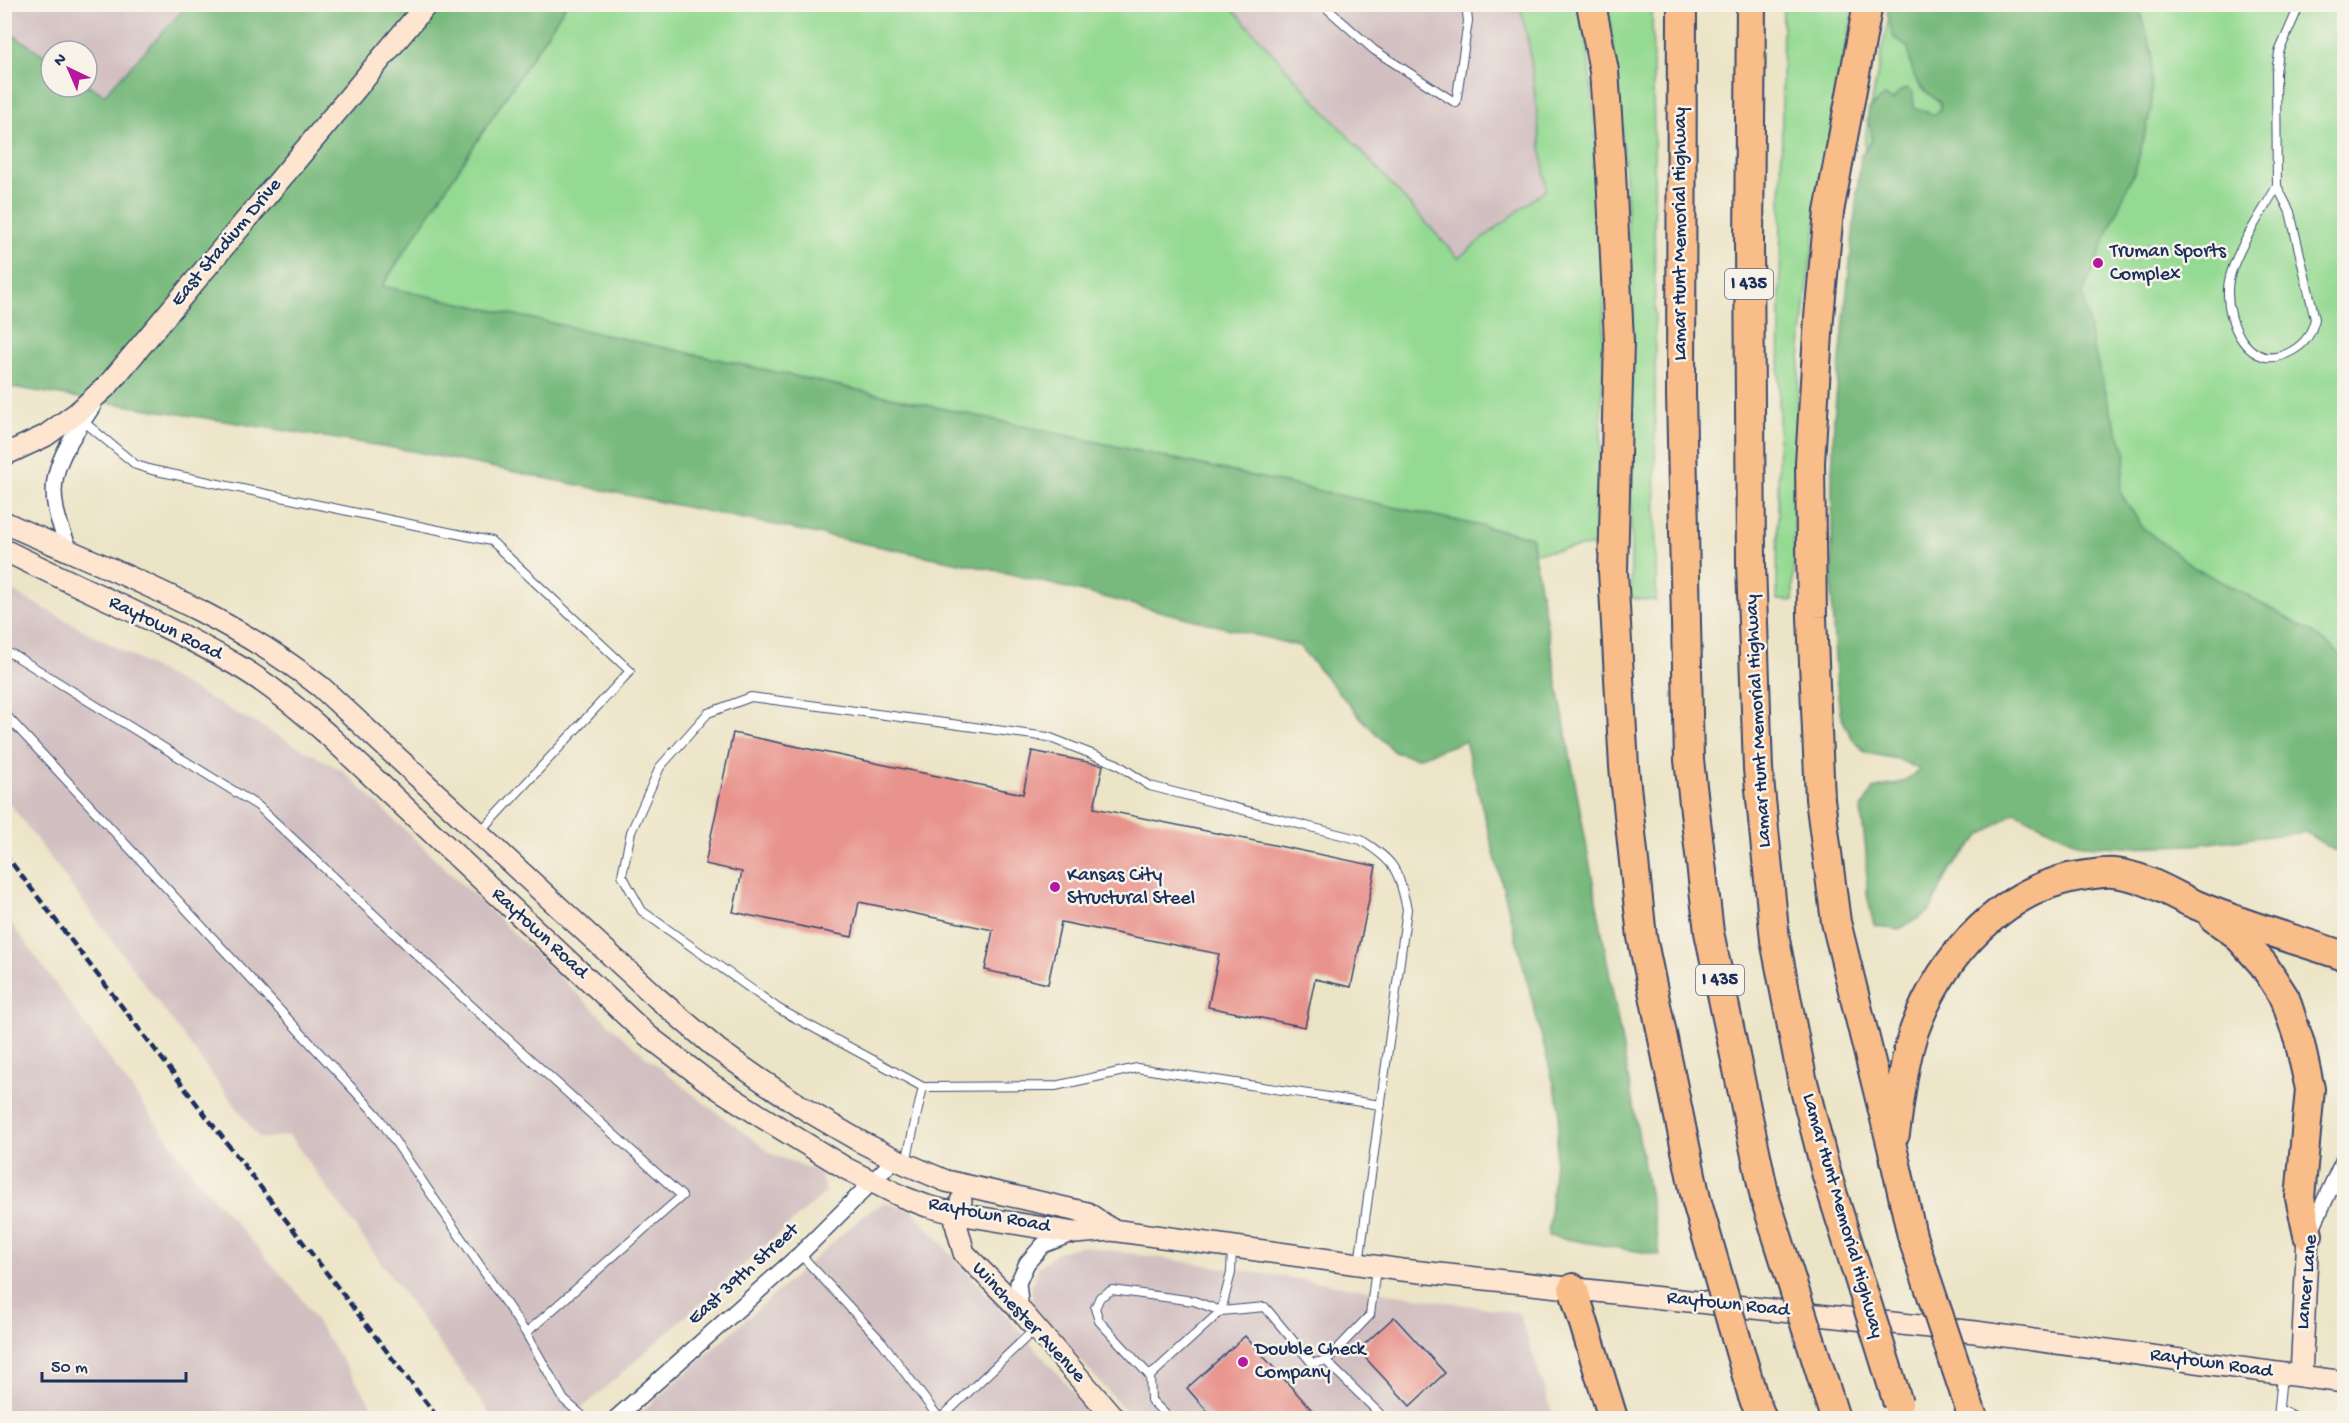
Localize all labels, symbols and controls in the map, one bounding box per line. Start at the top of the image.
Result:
north arrow [39,39,99,99]
text: N [51,50,72,71]
street label: Lamar Hunt Memorial Highway [1670,107,1693,361]
street label: East Stadium Drive [167,174,288,312]
place label: Truman Sports Complex [2109,241,2226,287]
marker: Truman Sports Complex [2091,256,2105,270]
road number: I 435 [1725,269,1773,299]
street label: Raytown Road [105,592,228,667]
street label: Lamar Hunt Memorial Highway [1741,594,1777,848]
place label: Kansas City Structural Steel [1067,865,1195,911]
marker: Kansas City Structural Steel [1048,880,1062,894]
street label: Raytown Road [486,884,594,986]
road number: I 435 [1696,965,1744,995]
street label: Lamar Hunt Memorial Highway [1796,1091,1888,1341]
street label: Raytown Road [926,1193,1054,1239]
street label: East 39th Street [684,1218,806,1331]
street label: Lancer Lane [2292,1233,2324,1330]
street label: Winchester Avenue [966,1258,1090,1389]
street label: Raytown Road [1665,1287,1793,1323]
place label: Double Check Company [1253,1339,1368,1385]
street label: Raytown Road [2148,1344,2276,1384]
scale bar [42,1345,186,1383]
marker: Double Check Company [1236,1355,1250,1369]
text: 50 m [51,1358,88,1379]

